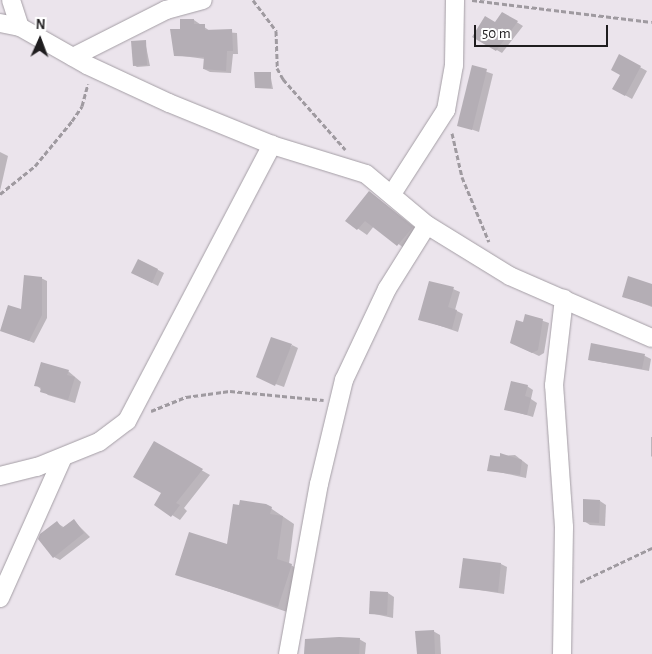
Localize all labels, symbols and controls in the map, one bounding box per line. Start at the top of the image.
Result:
north arrow [15,15,65,65]
scale bar [477,15,611,47]
text: N [35,18,46,32]
text: 50 m [482,26,511,41]

